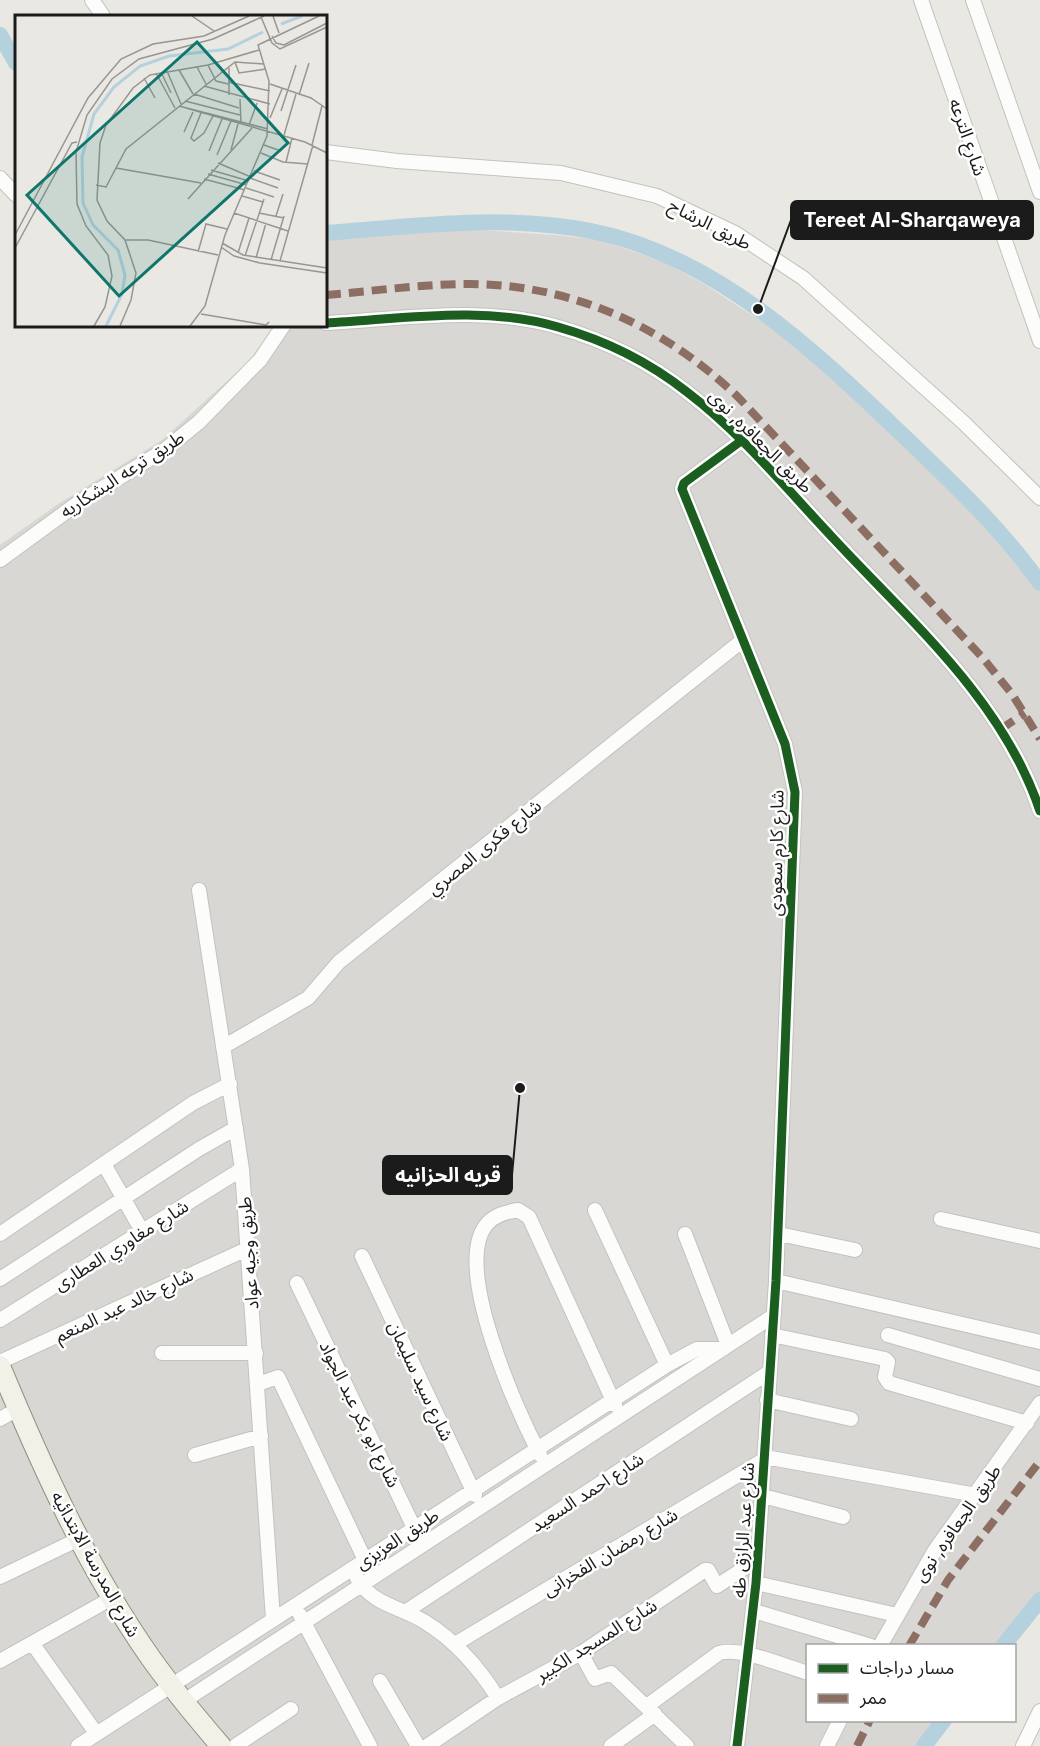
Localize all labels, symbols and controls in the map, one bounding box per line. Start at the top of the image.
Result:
inset map [15,15,327,327]
street label: شارع الترعه [941,96,991,180]
street label: طريق الرشاح [664,194,755,256]
callout: Tereet Al-Sharqaweya [791,201,1033,239]
text: Tereet Al-Sharqaweya [803,208,1021,232]
street label: طريق الجعافره, نوى [704,385,817,498]
street label: طريق ترعه البشكاريه [56,426,189,523]
street label: شارع كارم سعودى [764,789,792,917]
street label: شارع فكرى المصري [423,795,548,902]
callout: قريه الحزانيه [383,1156,512,1194]
text: قريه الحزانيه [395,1163,501,1187]
street label: شارع مغاوري العطارى [50,1195,194,1298]
street label: طريق وجيه عواد [234,1196,263,1310]
street label: شارع خالد عبد المنعم [51,1264,198,1350]
street label: شارع سيد سليمان [380,1318,458,1446]
street label: شارع ابو بكر عبد الجواد [312,1337,405,1493]
street label: شارع احمد السعيد [527,1448,649,1540]
street label: شارع عبد الرازق طه [728,1461,762,1599]
street label: طريق الجعافره, نوى [909,1461,1006,1586]
street label: شارع المدرسة الابتدائيه [44,1487,145,1643]
street label: شارع رمضان الفخرانى [539,1503,683,1604]
street label: طريق العزيزى [351,1504,443,1574]
street label: شارع المسجد الكبير [531,1594,663,1690]
legend [806,1644,1016,1722]
text: مسار دراجات [860,1657,954,1679]
text: ممر [859,1687,887,1709]

